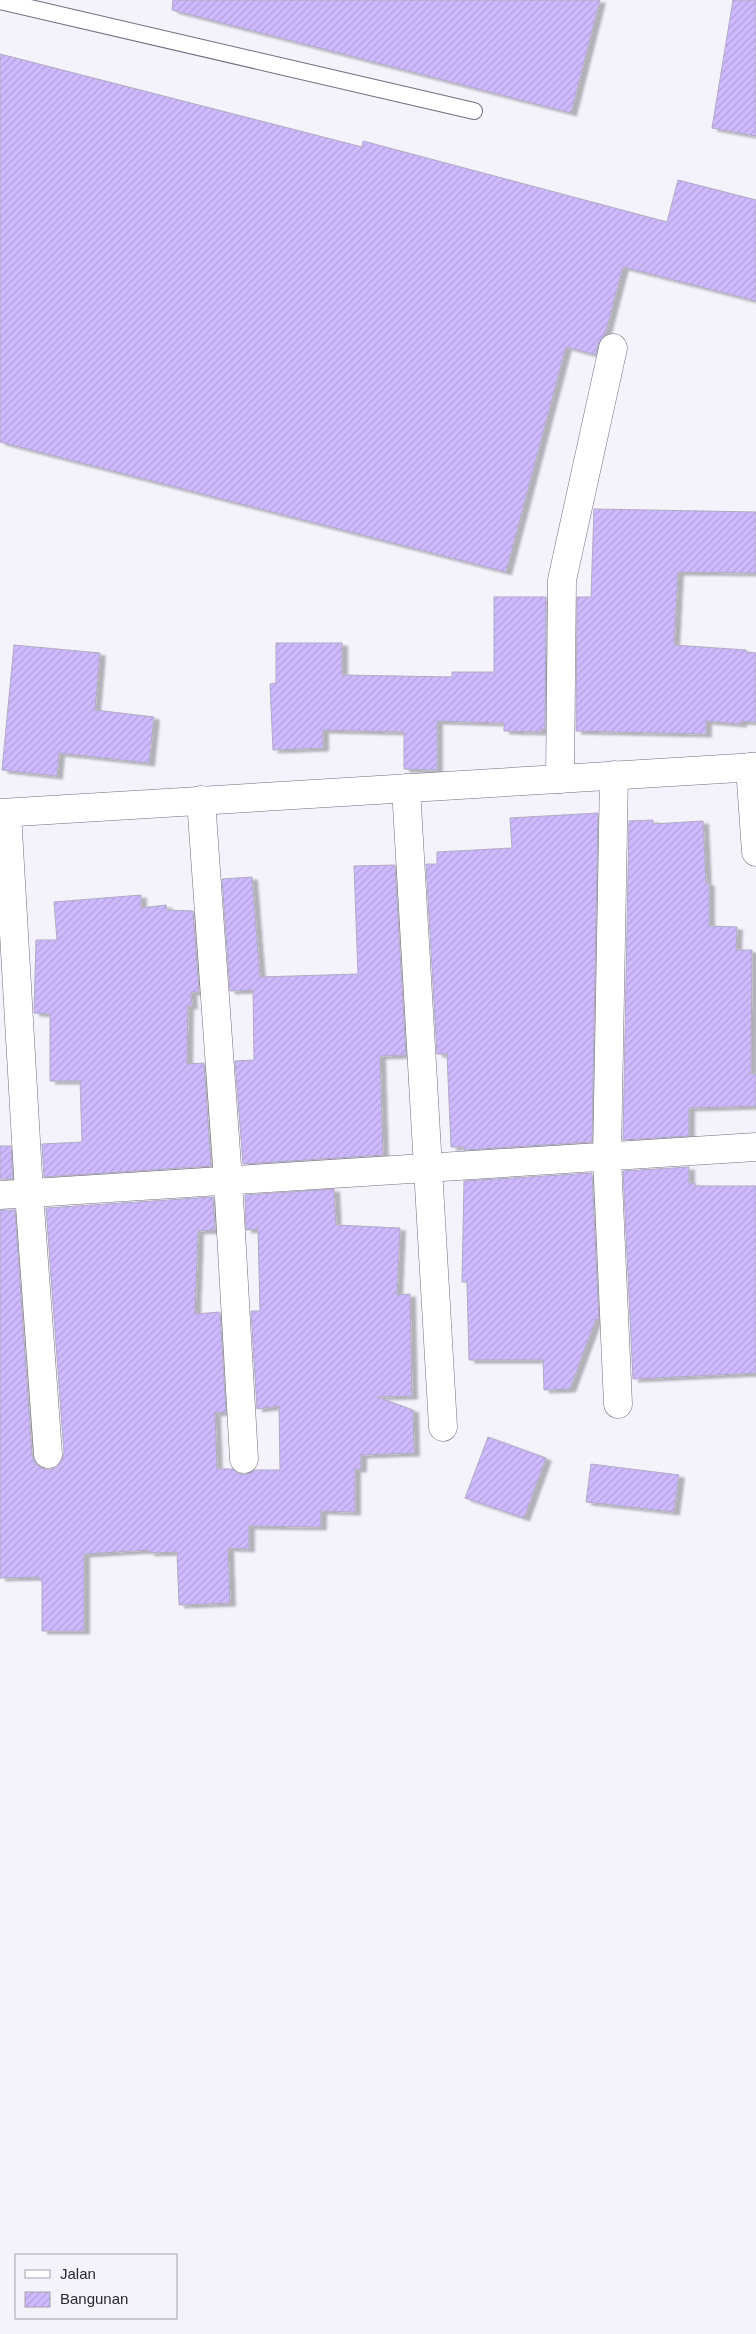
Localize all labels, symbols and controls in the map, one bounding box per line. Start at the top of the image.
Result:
legend [15,2254,178,2319]
text: Jalan [60,2265,96,2282]
text: Bangunan [60,2290,128,2307]

